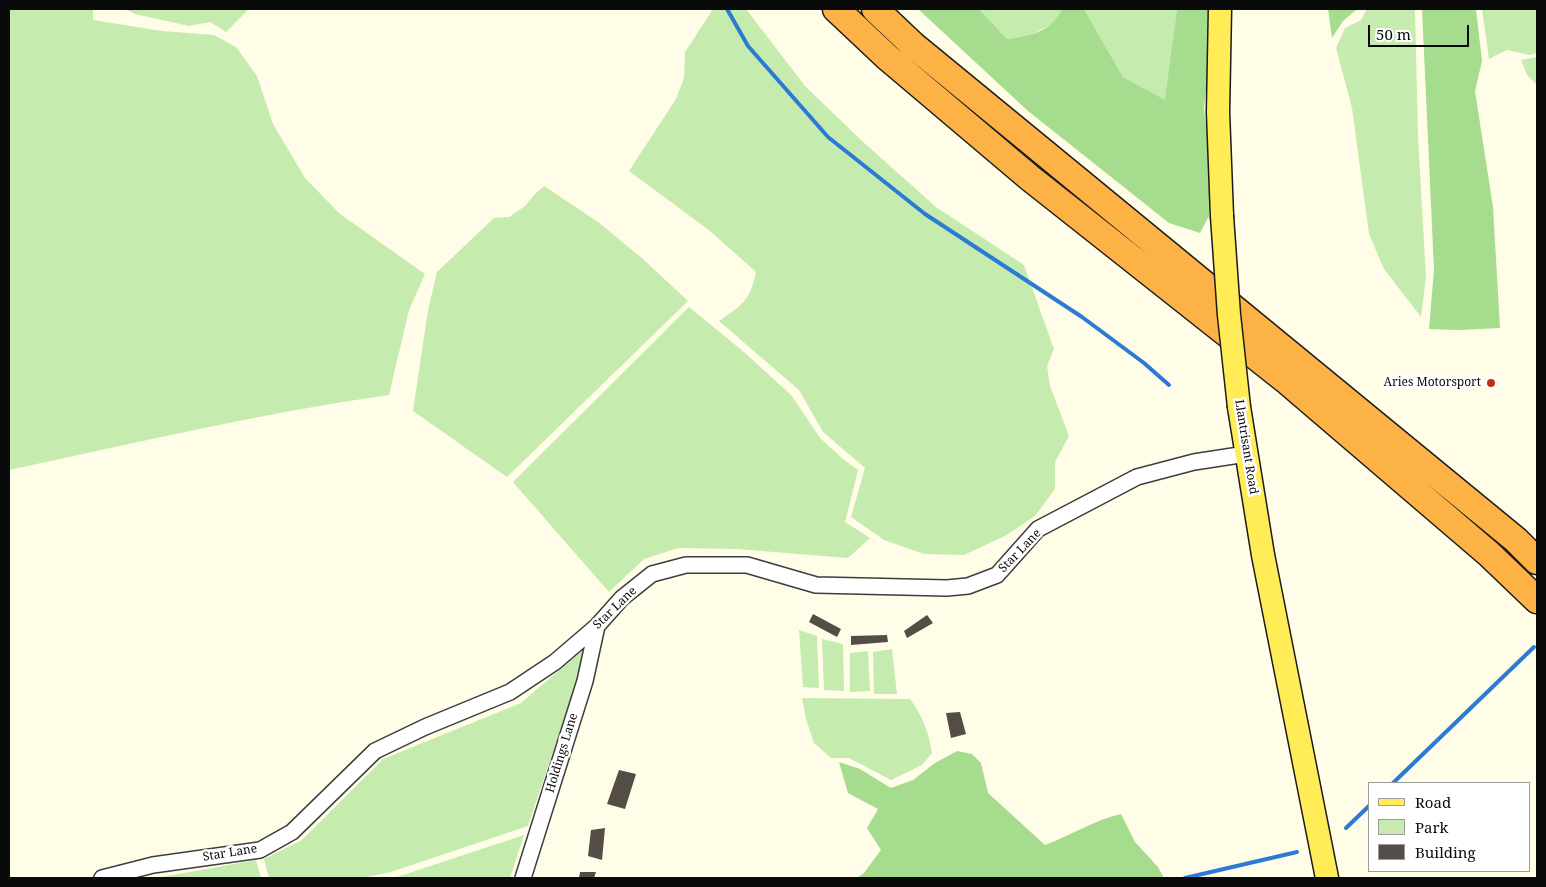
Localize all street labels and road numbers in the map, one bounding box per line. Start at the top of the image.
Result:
street label: Llantrisant Road [1231,399,1261,495]
street label: Star Lane [996,526,1044,576]
street label: Star Lane [590,584,640,632]
street label: Holdings Lane [543,711,581,795]
street label: Star Lane [202,842,258,864]

